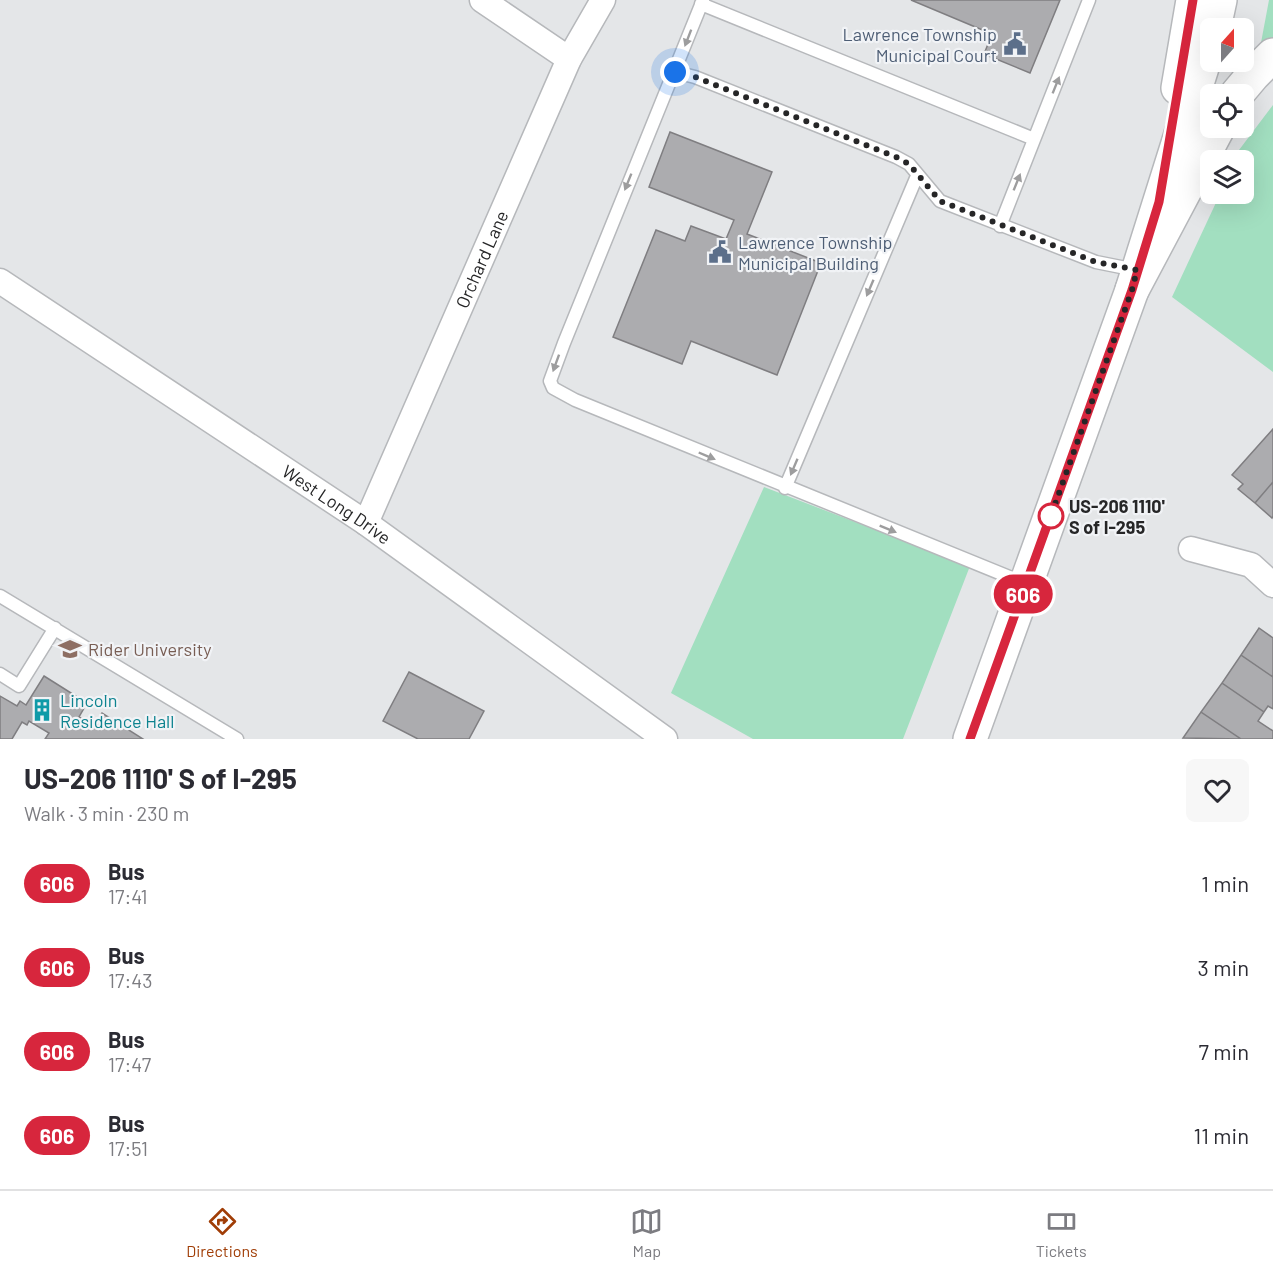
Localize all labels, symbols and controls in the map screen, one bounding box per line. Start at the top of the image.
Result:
north arrow [1200,18,1254,72]
map controls [1200,18,1254,204]
place label: Lawrence Township Municipal Court [843,23,997,66]
one-way arrow [683,29,692,47]
public building icon: Lawrence Township Municipal Court [1002,31,1028,57]
your location [660,57,690,87]
one-way arrow [1051,76,1061,94]
button: locate [1200,84,1254,138]
button: layers [1200,150,1254,204]
one-way arrow [623,173,632,191]
one-way arrow [1012,173,1022,191]
street label: Orchard Lane [450,207,512,311]
place label: Lawrence Township Municipal Building [738,231,892,274]
public building icon: Lawrence Township Municipal Building [707,239,733,265]
one-way arrow [865,279,874,297]
one-way arrow [551,354,560,372]
one-way arrow [699,451,717,461]
one-way arrow [789,459,799,477]
street label: West Long Drive [278,460,395,549]
place label: US-206 1110' S of I-295 [1069,495,1165,538]
marker: US-206 1110' S of I-295 [1038,503,1064,529]
one-way arrow [879,525,897,534]
line badge: 606 [988,574,1058,614]
text: 606 [1006,582,1040,607]
school or university icon: Rider University [57,636,83,662]
place label: Rider University [88,638,212,660]
place label: Lincoln Residence Hall [60,689,174,732]
building icon: Lincoln Residence Hall [29,697,55,723]
button: heart [1186,759,1249,822]
text: US-206 1110' S of I-295 [24,761,297,795]
text: Walk · 3 min · 230 m [24,801,189,825]
text: Bus [108,858,145,884]
text: 1 min [1201,870,1249,896]
text: 606 [40,871,74,896]
text: 17:41 [108,884,147,908]
text: Bus [108,942,145,968]
text: 3 min [1198,954,1249,980]
text: 606 [40,955,74,980]
text: 17:43 [108,968,153,992]
text: Bus [108,1026,145,1052]
text: 7 min [1199,1038,1249,1064]
text: 606 [40,1039,74,1064]
text: 17:47 [108,1052,151,1076]
text: Bus [108,1110,145,1136]
text: 11 min [1193,1122,1249,1148]
text: 606 [40,1123,74,1148]
text: 17:51 [108,1136,148,1160]
tab: Directions [186,1205,258,1260]
tab: Map [630,1205,663,1260]
tab: Tickets [1036,1205,1087,1260]

